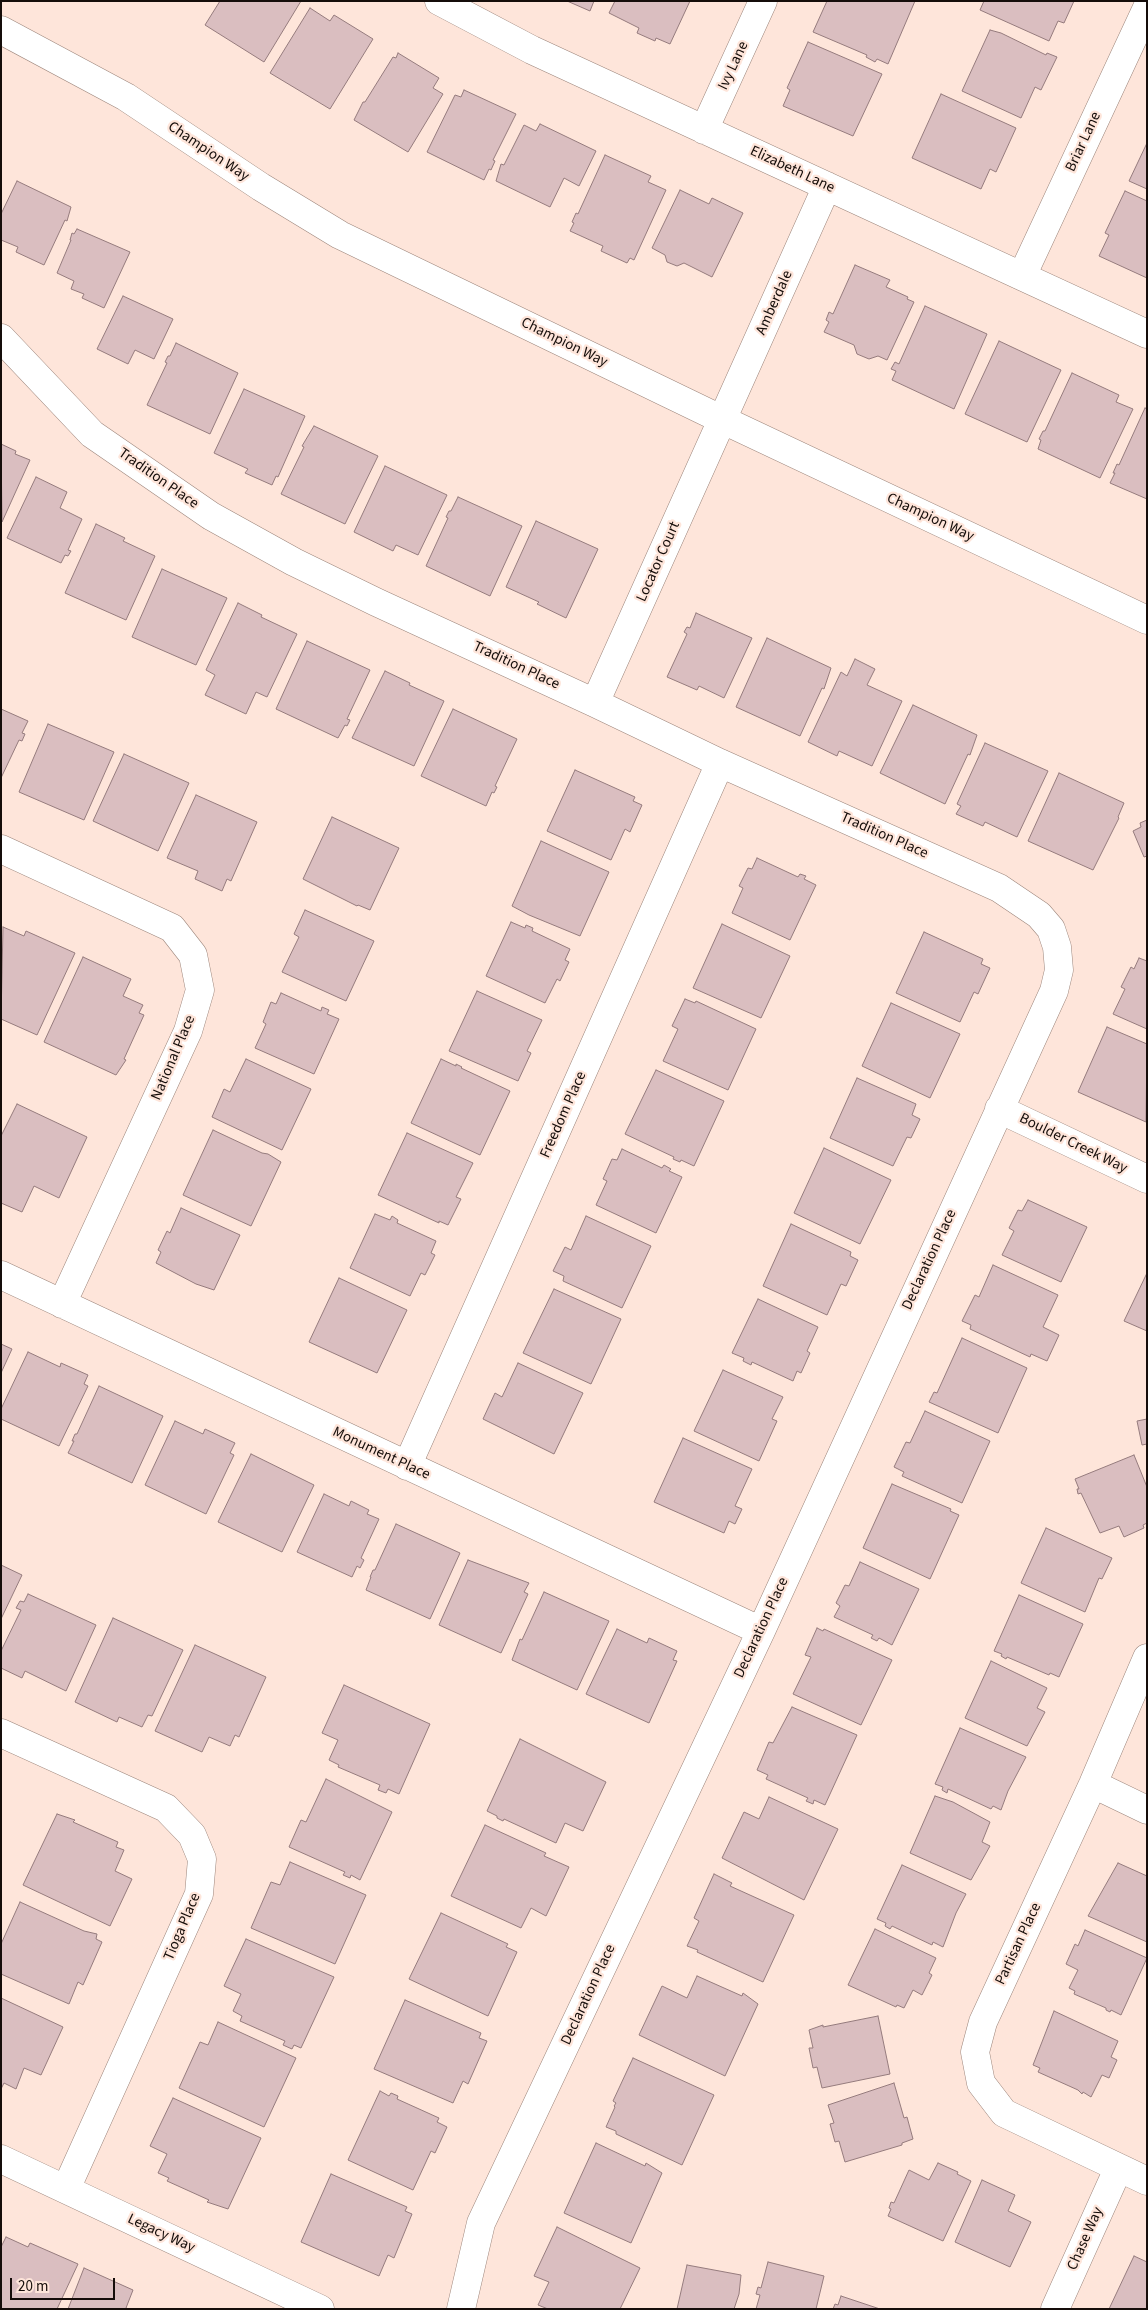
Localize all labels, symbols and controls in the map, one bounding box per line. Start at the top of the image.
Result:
street label: Ivy Lane [715,39,753,93]
street label: Briar Lane [1062,109,1106,175]
street label: Champion Way [164,118,252,186]
street label: Elizabeth Lane [747,143,837,197]
street label: Amberdale [753,268,797,338]
street label: Champion Way [518,314,610,372]
street label: Tradition Place [114,445,202,513]
street label: Champion Way [884,490,976,546]
street label: Locator Court [633,519,685,605]
street label: Tradition Place [470,638,562,694]
street label: Tradition Place [838,809,930,863]
street label: National Place [148,1013,200,1103]
street label: Freedom Place [537,1069,591,1161]
street label: Boulder Creek Way [1016,1110,1130,1178]
street label: Declaration Place [899,1207,961,1313]
street label: Monument Place [329,1424,433,1484]
street label: Declaration Place [731,1575,793,1681]
street label: Tioga Place [161,1891,205,1963]
street label: Partisan Place [992,1900,1046,1988]
street label: Declaration Place [558,1942,620,2048]
street label: Chase Way [1064,2205,1108,2273]
street label: Legacy Way [124,2211,198,2257]
scale bar [12,2268,118,2300]
text: 20 m [18,2276,48,2297]

